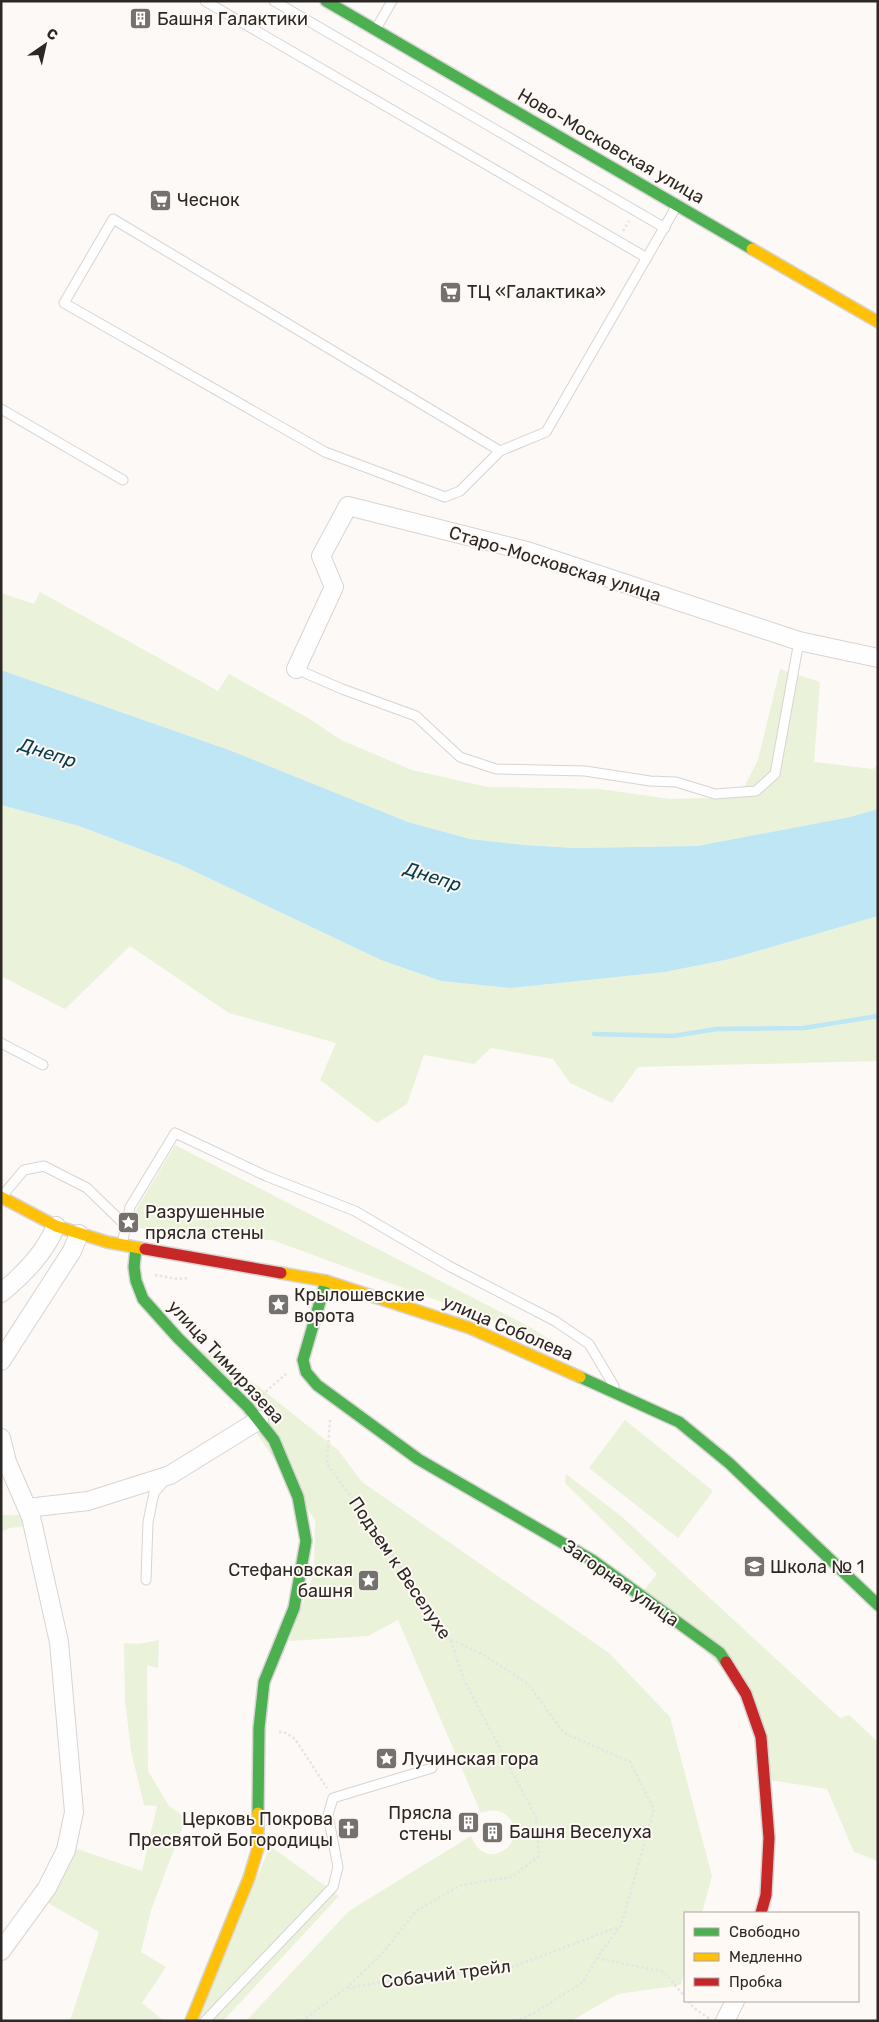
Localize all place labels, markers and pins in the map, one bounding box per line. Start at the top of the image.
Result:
building icon: Башня Галактики [129,7,153,31]
place label: Башня Галактики [157,8,308,30]
supermarket icon: Чеснок [149,188,173,212]
place label: Чеснок [177,189,240,211]
supermarket icon: ТЦ «Галактика» [439,280,463,304]
place label: ТЦ «Галактика» [467,281,606,303]
place label: Разрушенные прясла стены [145,1201,265,1244]
place icon: Разрушенные прясла стены [117,1210,141,1234]
place label: Крылошевские ворота [294,1284,425,1327]
place icon: Крылошевские ворота [266,1293,290,1317]
school or university icon: Школа № 1 [742,1555,766,1579]
place label: Школа № 1 [770,1556,864,1578]
place label: Стефановская башня [228,1559,353,1602]
place icon: Стефановская башня [357,1568,381,1592]
place icon: Лучинская гора [374,1747,398,1771]
place label: Лучинская гора [402,1748,539,1770]
place label: Прясла стены [388,1802,452,1845]
place label: Церковь Покрова Пресвятой Богородицы [128,1808,333,1851]
building icon: Прясла стены [456,1811,480,1835]
church icon: Церковь Покрова Пресвятой Богородицы [337,1817,361,1841]
building icon: Башня Веселуха [481,1820,505,1844]
place label: Башня Веселуха [509,1821,652,1843]

